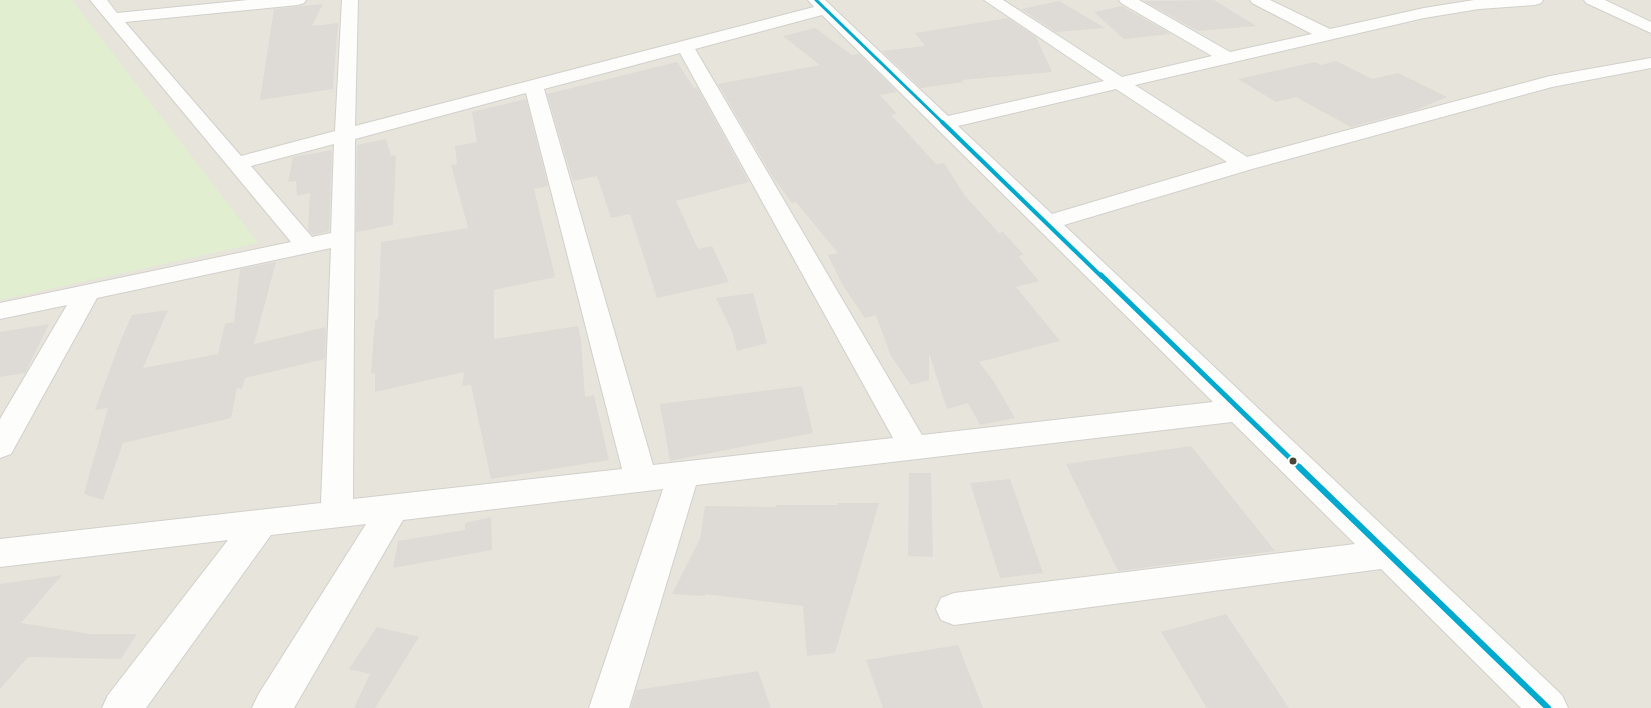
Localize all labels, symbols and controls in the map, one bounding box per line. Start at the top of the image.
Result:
unlabelled marker [1288,456,1298,466]

